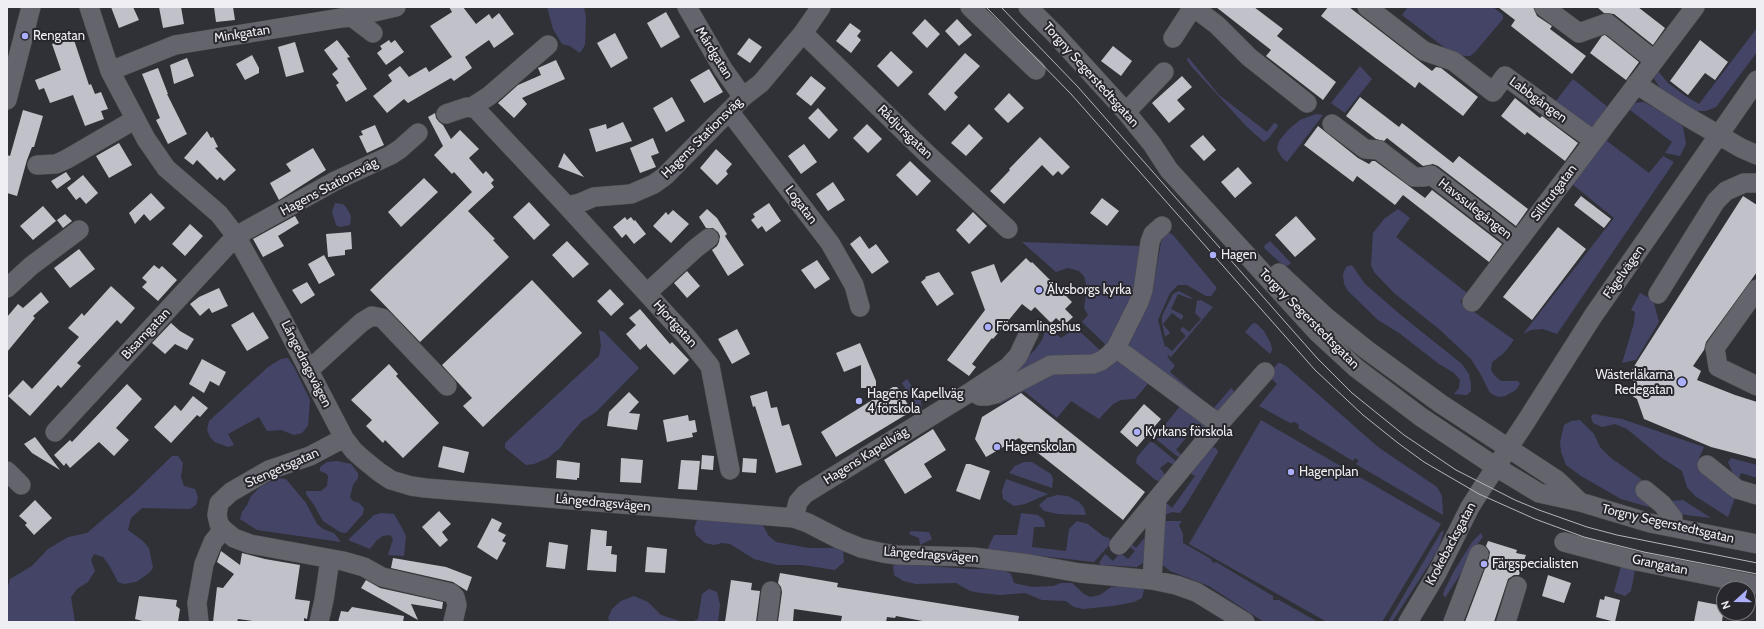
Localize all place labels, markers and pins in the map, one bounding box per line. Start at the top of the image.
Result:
place label: Rengatan [33,28,85,44]
marker: Rengatan [20,31,30,41]
place label: Hagen [1221,247,1257,263]
marker: Hagen [1208,250,1218,260]
place label: Älvsborgs kyrka [1047,282,1131,298]
marker: Älvsborgs kyrka [1034,285,1044,295]
place label: Församlingshus [996,319,1081,335]
marker: Församlingshus [983,322,993,332]
place label: Wästerläkarna Redegatan [1596,367,1673,398]
marker: Wästerläkarna Redegatan [1676,376,1688,388]
place label: Hagens Kapellväg 4 förskola [867,386,964,417]
marker: Hagens Kapellväg 4 förskola [854,396,864,406]
place label: Kyrkans förskola [1145,424,1233,440]
marker: Kyrkans förskola [1132,427,1142,437]
place label: Hagenskolan [1005,439,1075,455]
marker: Hagenskolan [992,442,1002,452]
place label: Hagenplan [1299,464,1359,480]
marker: Hagenplan [1286,467,1296,477]
place label: Färgspecialisten [1492,556,1578,572]
marker: Färgspecialisten [1479,559,1489,569]

